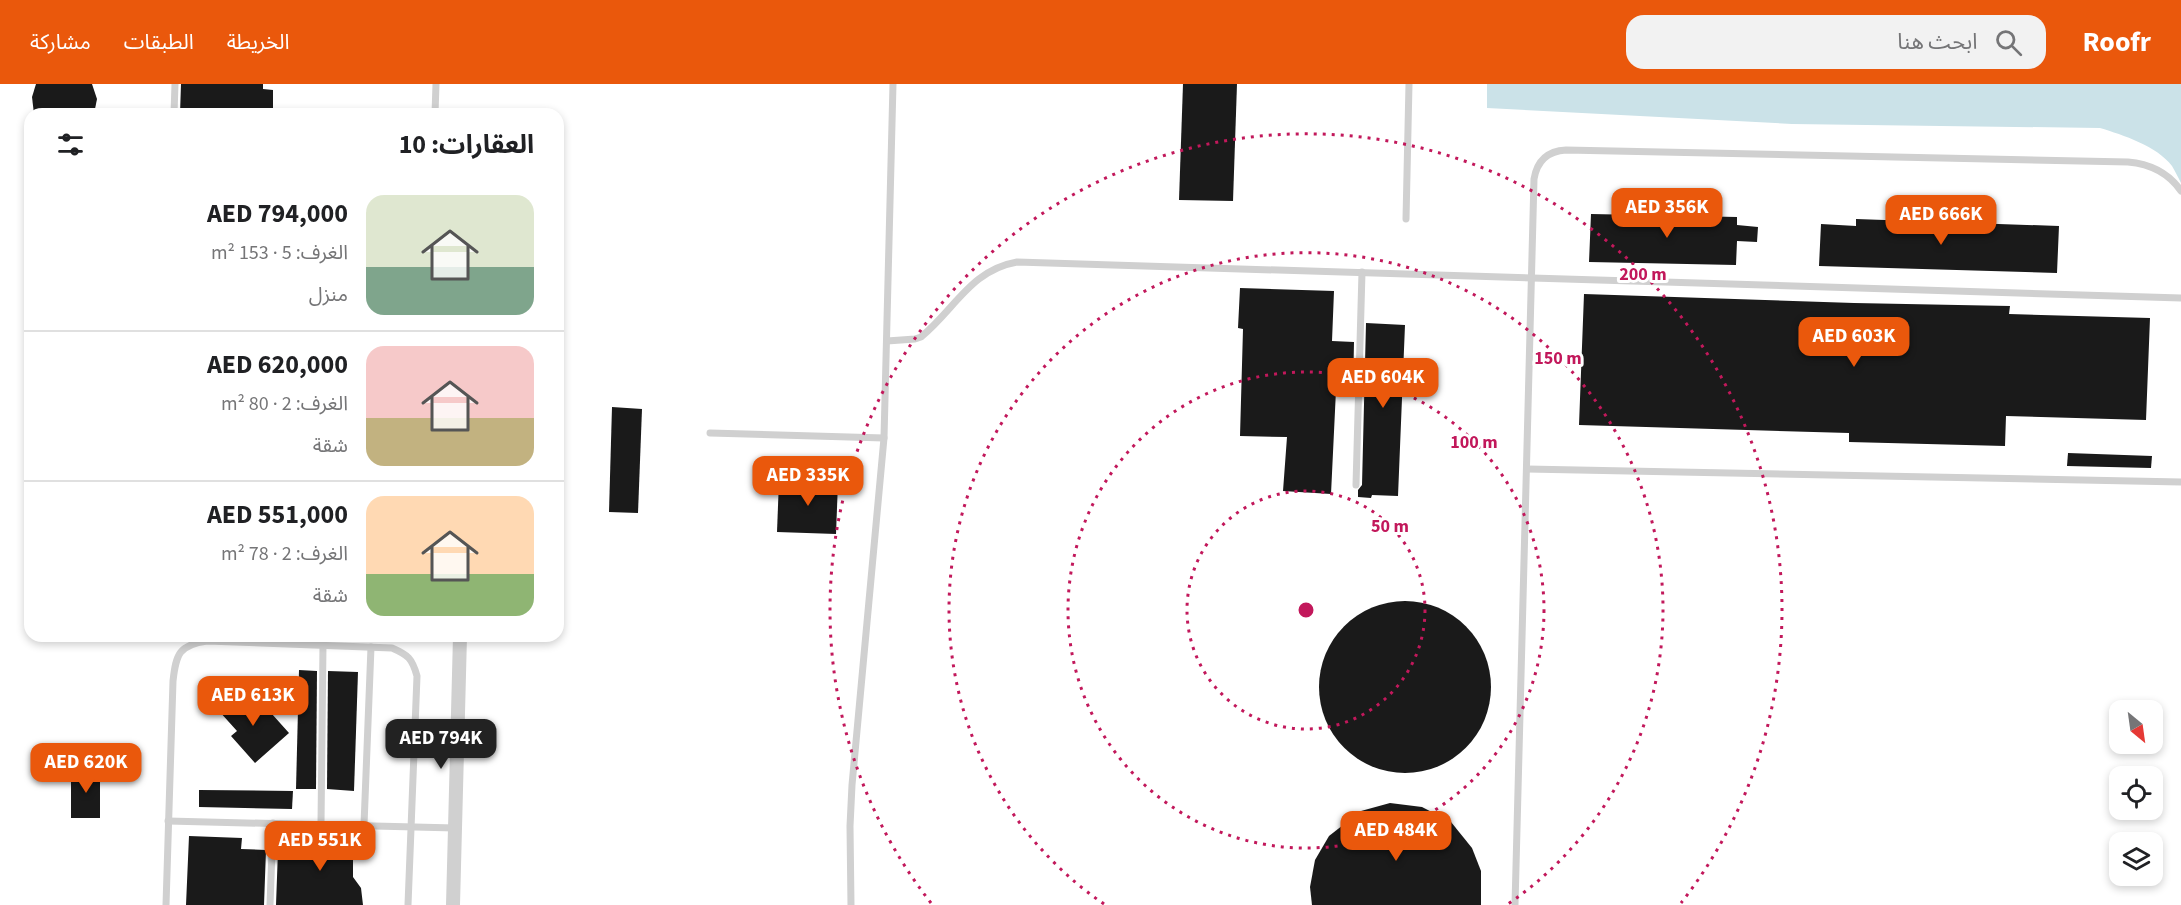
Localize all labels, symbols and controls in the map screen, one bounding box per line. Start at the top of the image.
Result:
search box [1626,15,2046,69]
text: Roofr [2082,22,2151,62]
text: ابحث هنا [1897,26,1977,58]
icon: search [1992,26,2025,59]
text: مشاركة [30,27,91,57]
text: الطبقات [124,27,194,57]
text: الخريطة [227,27,290,57]
text: العقارات: 10 [399,126,534,163]
icon: filters [54,128,87,161]
pin: AED 356K [1605,188,1729,239]
text: AED 356K [1625,193,1709,221]
text: AED 794,000 [207,195,348,232]
pin: AED 666K [1879,195,2003,246]
text: AED 666K [1899,200,1983,228]
icon: home [414,219,486,291]
text: الغرف: 5 · 153 m² [211,239,348,267]
text: 200 m [1619,262,1667,287]
text: منزل [309,281,348,309]
pin: AED 603K [1792,317,1916,368]
text: AED 603K [1812,322,1896,350]
text: AED 620,000 [207,346,348,383]
text: 150 m [1534,346,1582,371]
pin: AED 604K [1321,358,1445,409]
text: AED 604K [1341,363,1425,391]
icon: home [414,370,486,442]
text: الغرف: 2 · 80 m² [221,390,348,418]
text: 100 m [1450,430,1498,455]
text: شقة [313,432,348,460]
pin: AED 335K [746,456,870,507]
text: AED 335K [766,461,850,489]
text: AED 551,000 [207,496,348,533]
text: 50 m [1371,514,1409,539]
icon: home [414,520,486,592]
text: الغرف: 2 · 78 m² [221,540,348,568]
text: شقة [313,582,348,610]
centre of rings [1296,600,1316,620]
pin: AED 613K [191,676,315,727]
text: AED 613K [211,681,295,709]
north arrow [2109,700,2163,754]
map controls [2109,700,2163,886]
pin: AED 794K [379,719,503,770]
text: AED 794K [399,724,483,752]
pin: AED 620K [24,743,148,794]
text: AED 620K [44,748,128,776]
button: locate [2109,766,2163,820]
pin: AED 484K [1334,811,1458,862]
text: AED 484K [1354,816,1438,844]
pin: AED 551K [258,821,382,872]
text: AED 551K [278,826,362,854]
button: layers [2109,832,2163,886]

